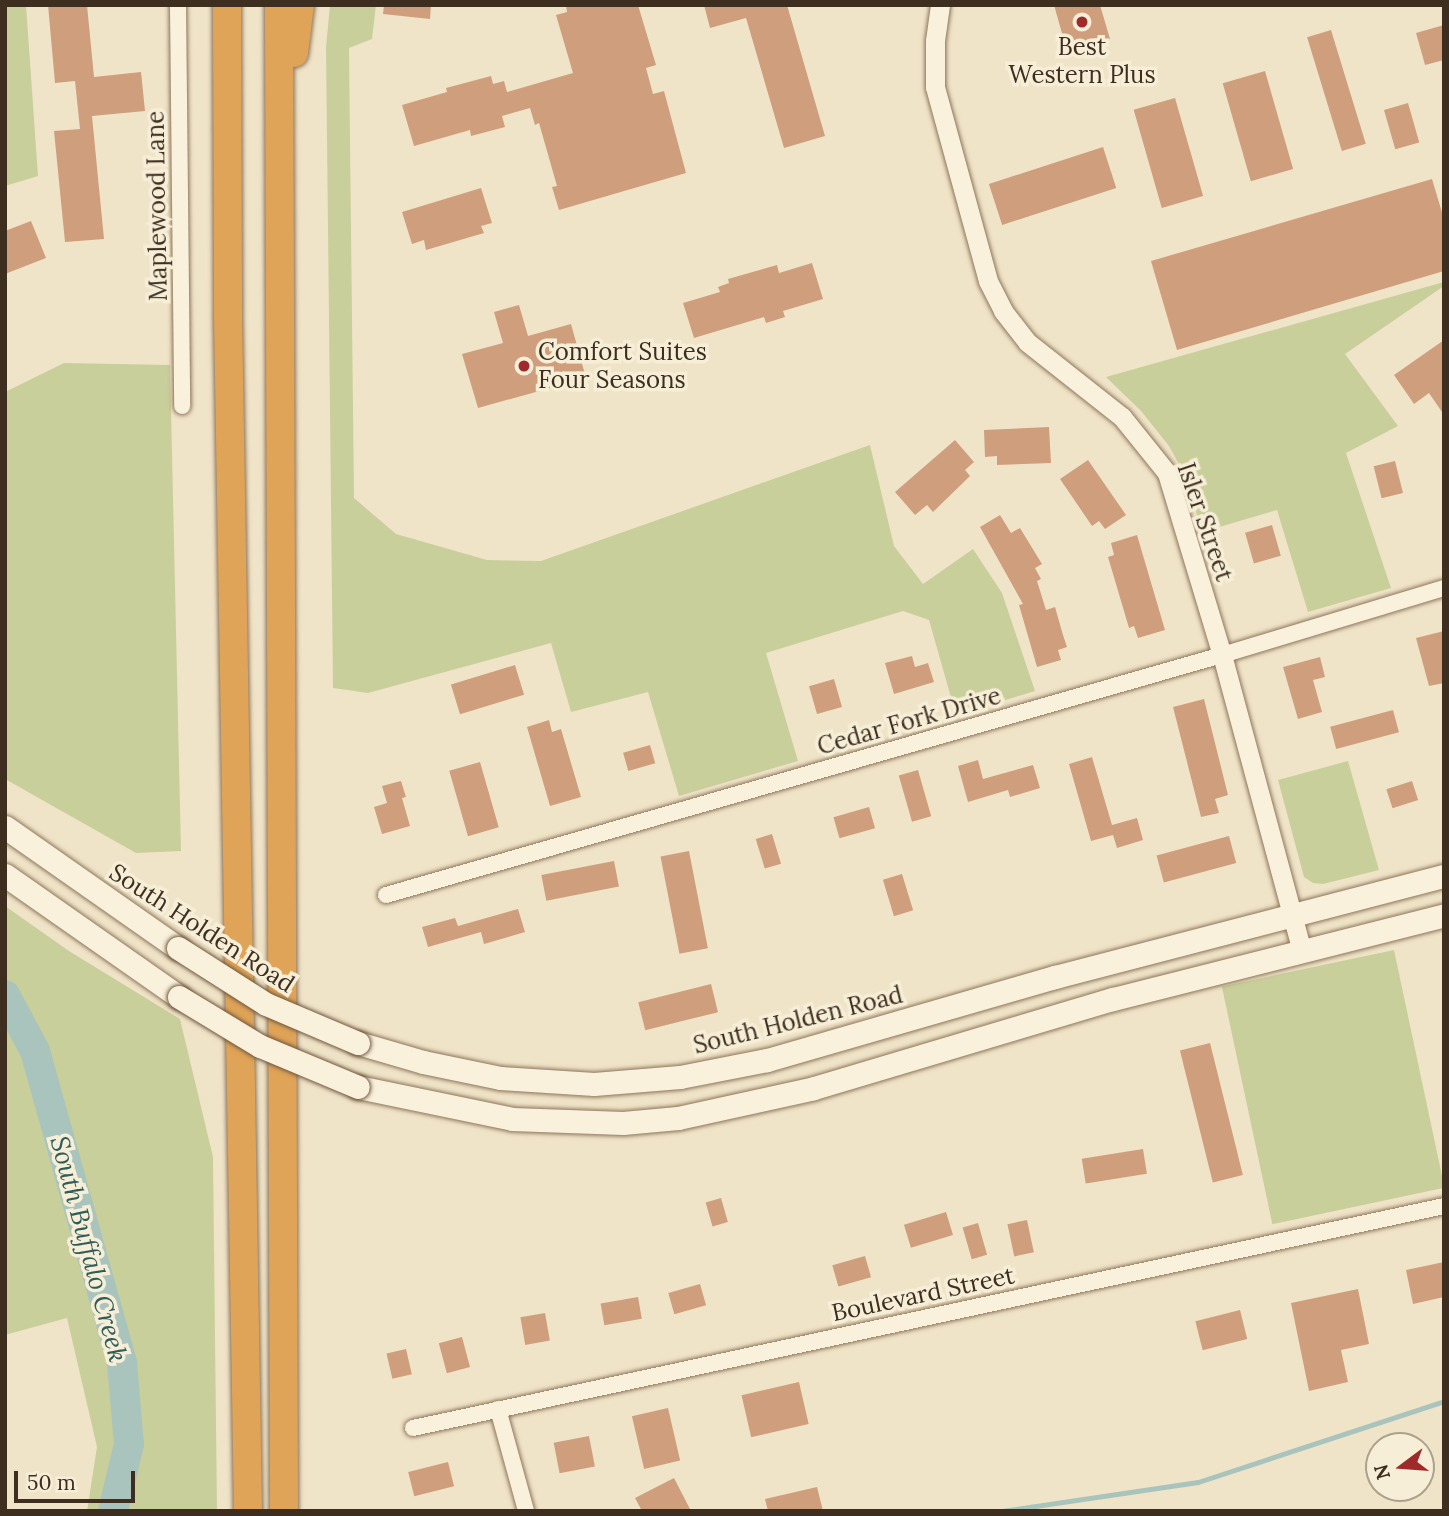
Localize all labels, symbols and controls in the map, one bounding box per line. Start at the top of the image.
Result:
marker: Best Western Plus [1074,14,1090,30]
place label: Best Western Plus [1009,33,1155,89]
street label: Maplewood Lane [141,111,173,301]
place label: Comfort Suites Four Seasons [538,338,707,394]
marker: Comfort Suites Four Seasons [516,358,532,374]
street label: Isler Street [1171,459,1239,585]
street label: Cedar Fork Drive [814,681,1004,761]
street label: South Holden Road [104,857,300,999]
street label: South Holden Road [690,980,906,1060]
water label: South Buffalo Creek [44,1133,134,1365]
street label: Boulevard Street [829,1261,1017,1327]
north arrow [1365,1432,1435,1502]
scale bar [18,1456,138,1500]
text: N [1368,1462,1395,1483]
text: 50 m [27,1469,76,1496]

